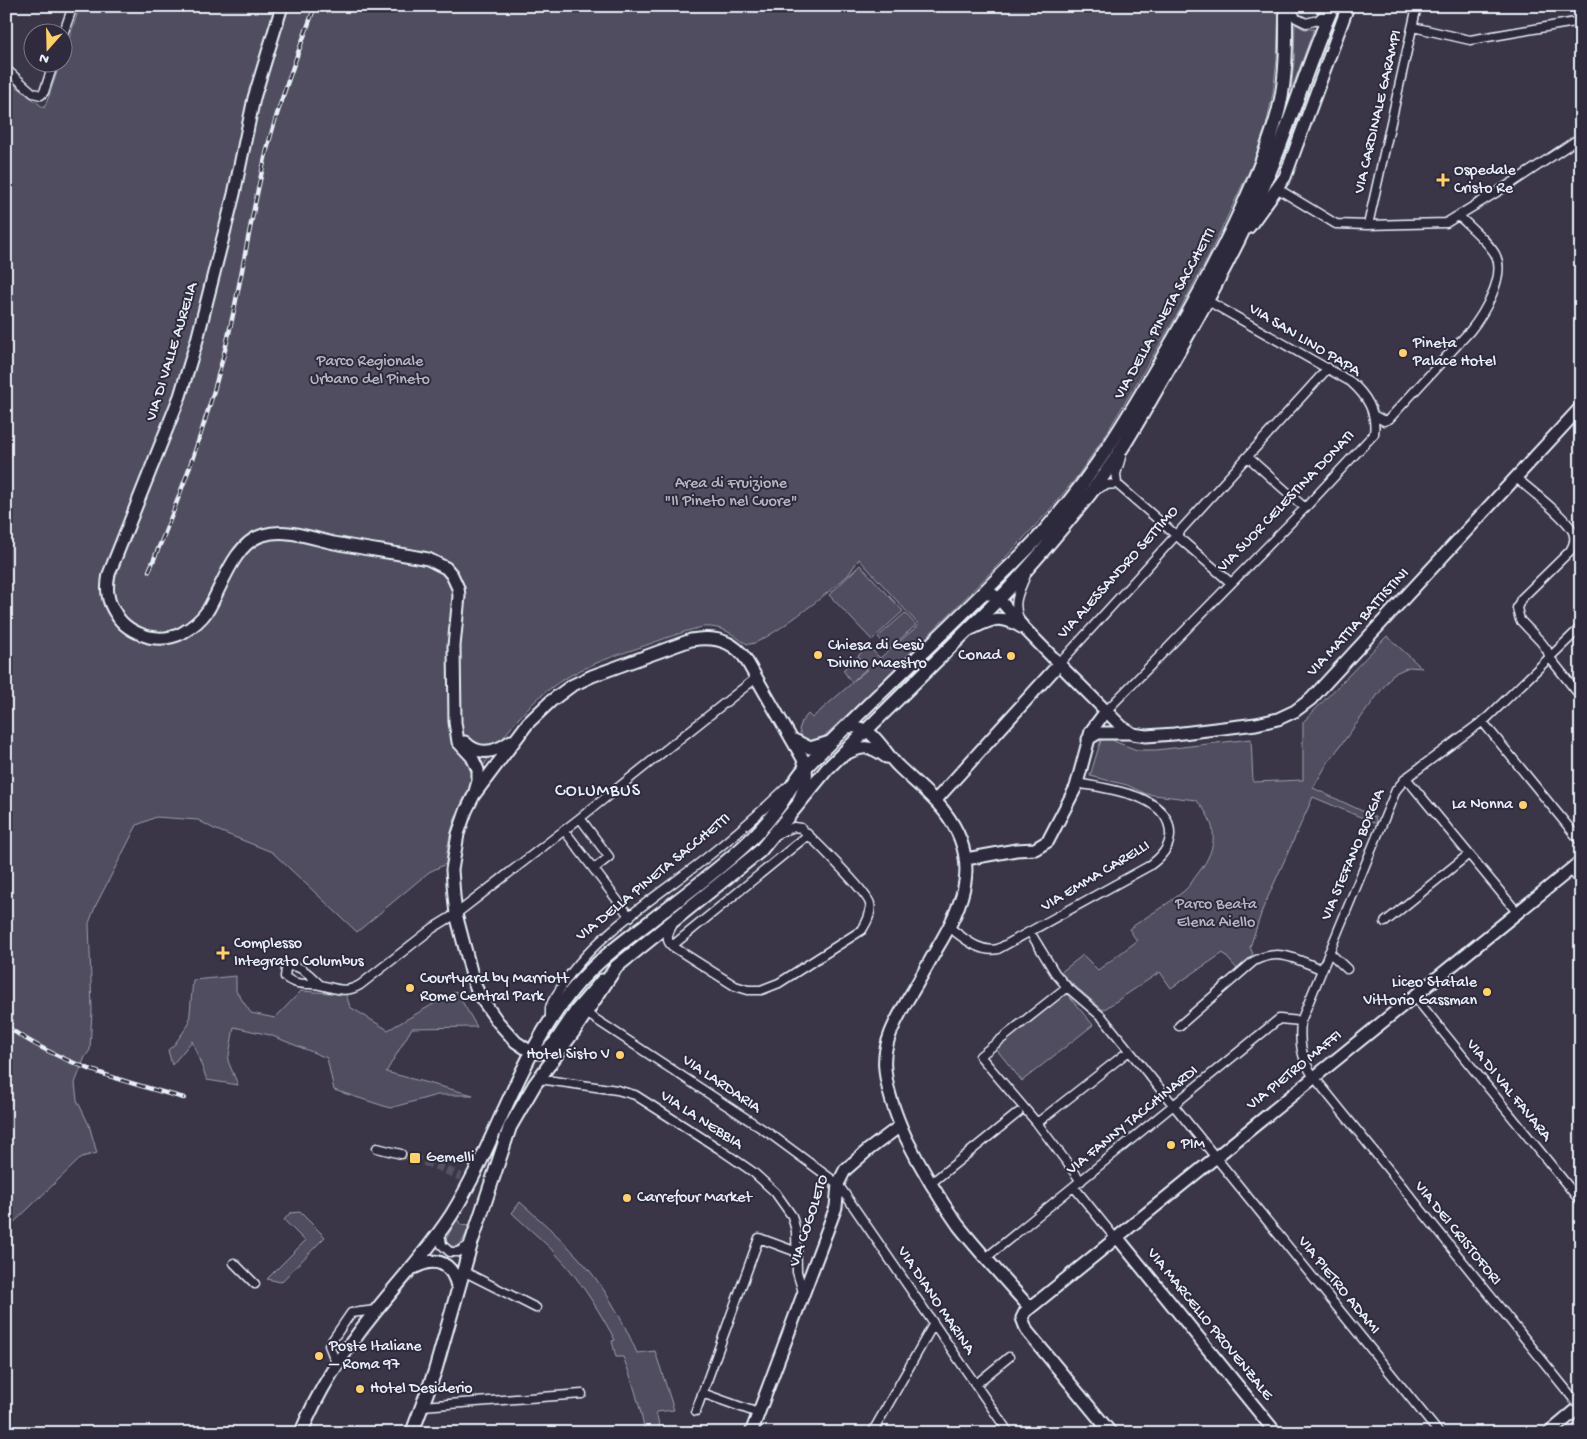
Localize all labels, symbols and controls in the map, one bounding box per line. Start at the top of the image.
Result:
north arrow [22,22,72,72]
street label: VIA CARDINALE GARAMPI [1351,28,1407,197]
text: N [37,48,52,67]
place label: Ospedale Cristo Re [1454,162,1516,199]
marker: Ospedale Cristo Re [1436,173,1450,187]
street label: VIA DELLA PINETA SACCHETTI [1110,225,1221,404]
street label: VIA DI VALLE AURELIA [143,279,204,425]
street label: VIA SAN LINO PAPA [1244,300,1365,383]
place label: Pineta Palace Hotel [1412,335,1496,372]
marker: Pineta Palace Hotel [1397,347,1409,359]
park label: Parco Regionale Urbano del Pineto [310,353,430,390]
street label: VIA SUOR CELESTINA DONATI [1214,427,1360,578]
park label: Area di Fruizione "Il Pineto nel Cuore" [665,475,797,512]
street label: VIA ALESSANDRO SETTIMO [1054,502,1184,644]
street label: VIA MATTIA BATTISTINI [1303,565,1414,682]
place label: Chiesa di Gesù Divino Maestro [827,637,927,674]
place label: Conad [958,647,1003,666]
marker: Chiesa di Gesù Divino Maestro [812,649,824,661]
marker: Conad [1005,650,1017,662]
district label: COLUMBUS [555,781,641,802]
street label: VIA STEFANO BORGIA [1317,785,1391,924]
place label: La Nonna [1452,796,1514,815]
marker: La Nonna [1517,799,1529,811]
street label: VIA DELLA PINETA SACCHETTI [572,810,735,947]
street label: VIA EMMA CARELLI [1037,837,1154,917]
park label: Parco Beata Elena Aiello [1174,896,1258,933]
place label: Complesso Integrato Columbus [234,935,365,972]
marker: Complesso Integrato Columbus [216,946,230,960]
place label: Courtyard by Marriott Rome Central Park [420,970,570,1007]
place label: Liceo Statale Vittorio Gassman [1362,974,1478,1011]
marker: Courtyard by Marriott Rome Central Park [404,982,416,994]
marker: Liceo Statale Vittorio Gassman [1481,986,1493,998]
street label: VIA PIETRO MAFFI [1243,1027,1347,1116]
street label: VIA DI VAL FAVARA [1460,1035,1556,1147]
place label: Hotel Sisto V [526,1046,610,1065]
marker: Hotel Sisto V [614,1049,626,1061]
street label: VIA LARDARIA [677,1051,765,1119]
street label: VIA FANNY TACCHINARDI [1062,1062,1203,1181]
street label: VIA LA NEBBIA [655,1087,747,1156]
place label: PIM [1180,1136,1206,1155]
marker: PIM [1165,1139,1177,1151]
place label: Gemelli [426,1149,474,1168]
marker: Gemelli [408,1151,422,1165]
street label: VIA COGOLETO [786,1172,834,1270]
street label: VIA DEI CRISTOFORI [1409,1177,1505,1290]
place label: Carrefour Market [637,1189,753,1208]
marker: Carrefour Market [621,1192,633,1204]
street label: VIA PIETRO ADAMI [1292,1232,1383,1339]
street label: VIA DIANO MARINA [891,1243,979,1360]
street label: VIA MARCELLO PROVENZALE [1141,1244,1277,1406]
place label: Poste Italiane – Roma 97 [328,1338,422,1375]
marker: Poste Italiane – Roma 97 [313,1350,325,1362]
place label: Hotel Desiderio [370,1380,473,1399]
marker: Hotel Desiderio [354,1383,366,1395]

